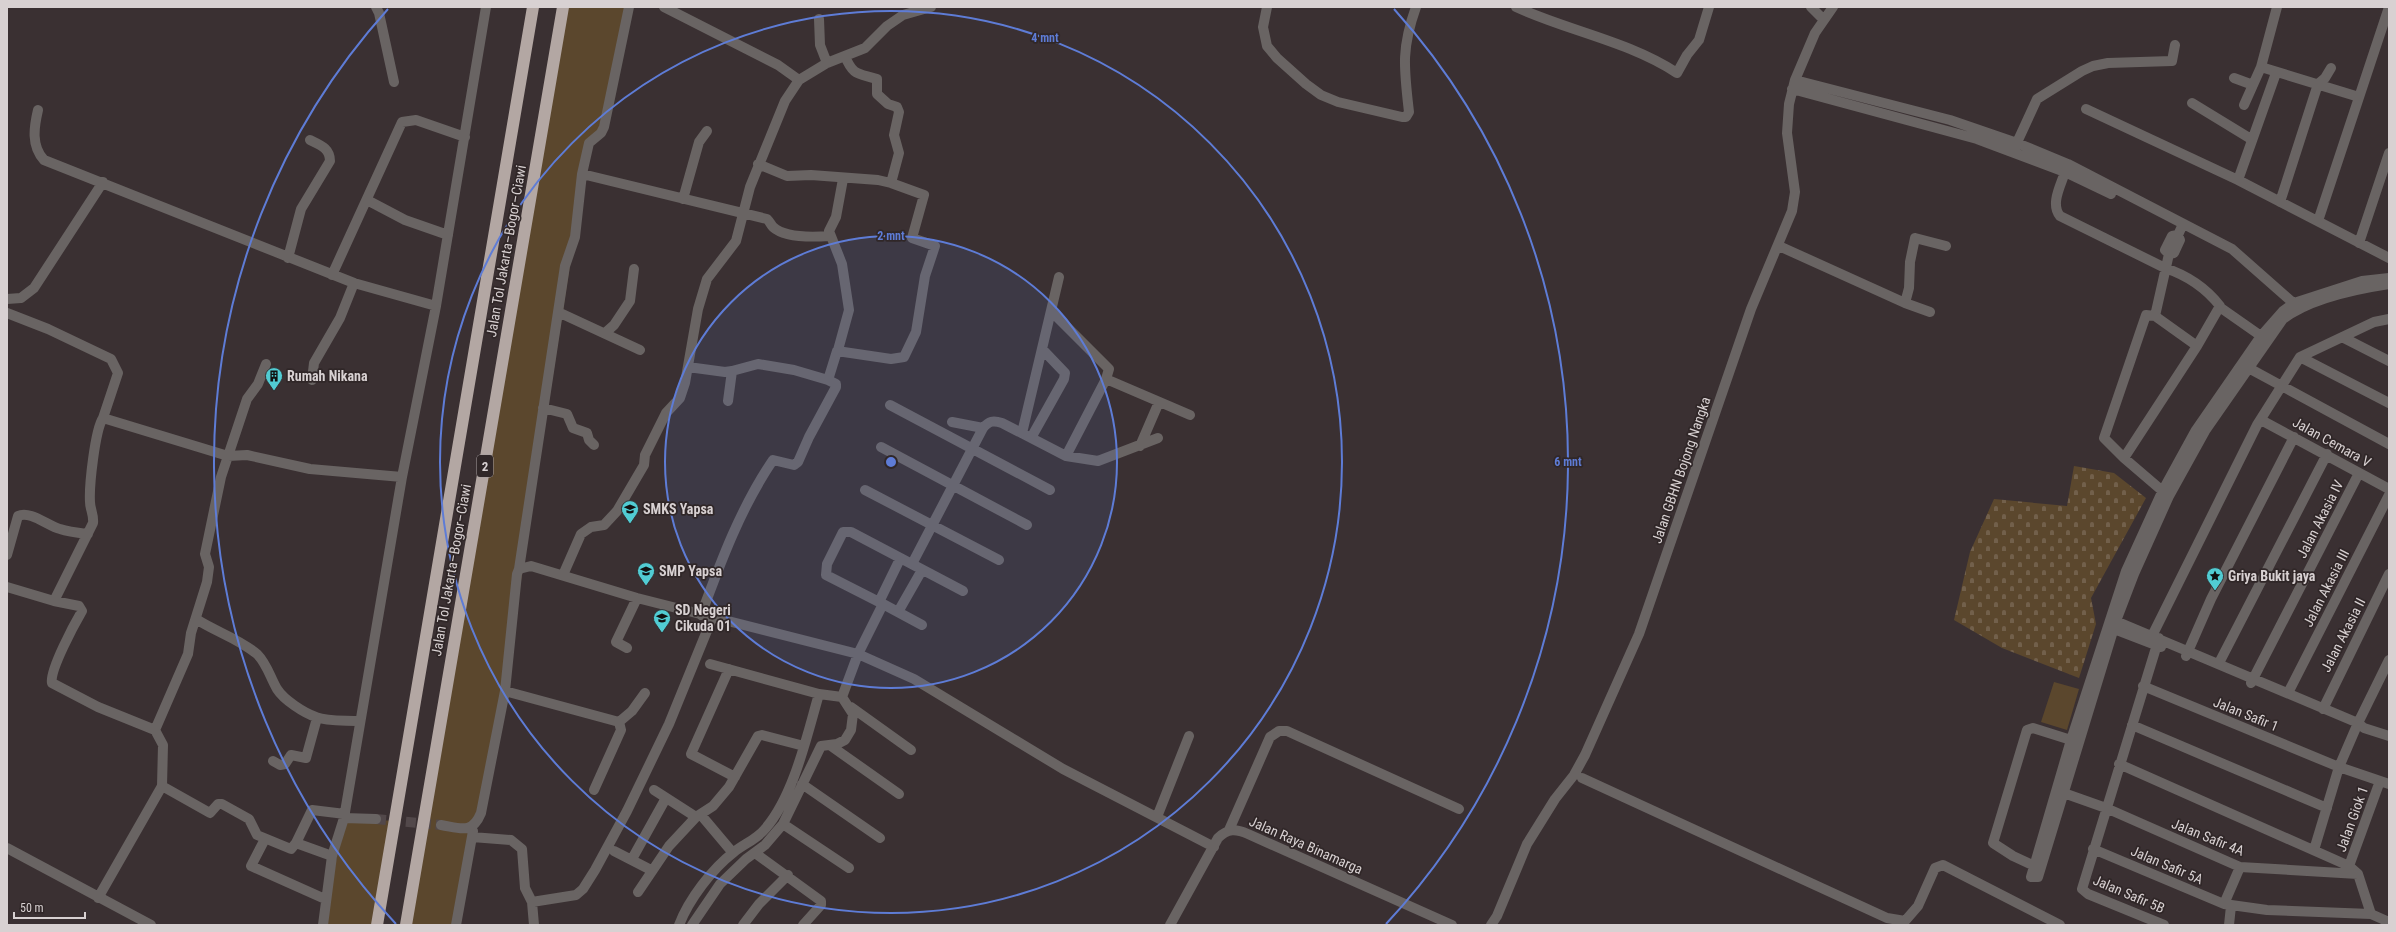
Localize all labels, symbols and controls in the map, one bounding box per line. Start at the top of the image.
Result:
text: 4 mnt [1031,31,1059,45]
street label: Jalan Tol Jakarta–Bogor–Ciawi [483,164,529,338]
text: 2 mnt [877,229,905,243]
building icon: Rumah Nikana [264,366,284,391]
place label: Rumah Nikana [287,368,368,384]
street label: Jalan GBHN Bojong Nangka [1648,395,1714,545]
street label: Jalan Cemara V [2290,414,2374,470]
road number: 2 [477,455,493,477]
centre of rings [884,455,898,469]
text: 6 mnt [1554,455,1582,469]
street label: Jalan Akasia IV [2293,477,2347,561]
street label: Jalan Tol Jakarta–Bogor–Ciawi [428,483,474,657]
school or university icon: SMKS Yapsa [620,499,640,524]
place label: SMKS Yapsa [643,501,714,517]
street label: Jalan Akasia III [2300,547,2352,629]
school or university icon: SMP Yapsa [636,561,656,586]
place label: SMP Yapsa [659,563,722,579]
place icon: Griya Bukit jaya [2205,566,2225,591]
place label: Griya Bukit jaya [2228,568,2316,584]
street label: Jalan Akasia II [2317,595,2369,675]
place label: SD Negeri Cikuda 01 [675,602,731,634]
school or university icon: SD Negeri Cikuda 01 [652,608,672,633]
street label: Jalan Safir 1 [2211,694,2281,734]
street label: Jalan Giok 1 [2333,784,2371,854]
street label: Jalan Raya Binamarga [1247,813,1365,877]
street label: Jalan Safir 4A [2169,815,2247,859]
street label: Jalan Safir 5A [2129,843,2205,887]
street label: Jalan Safir 5B [2091,872,2167,916]
scale bar [14,894,85,920]
text: 50 m [20,901,44,915]

